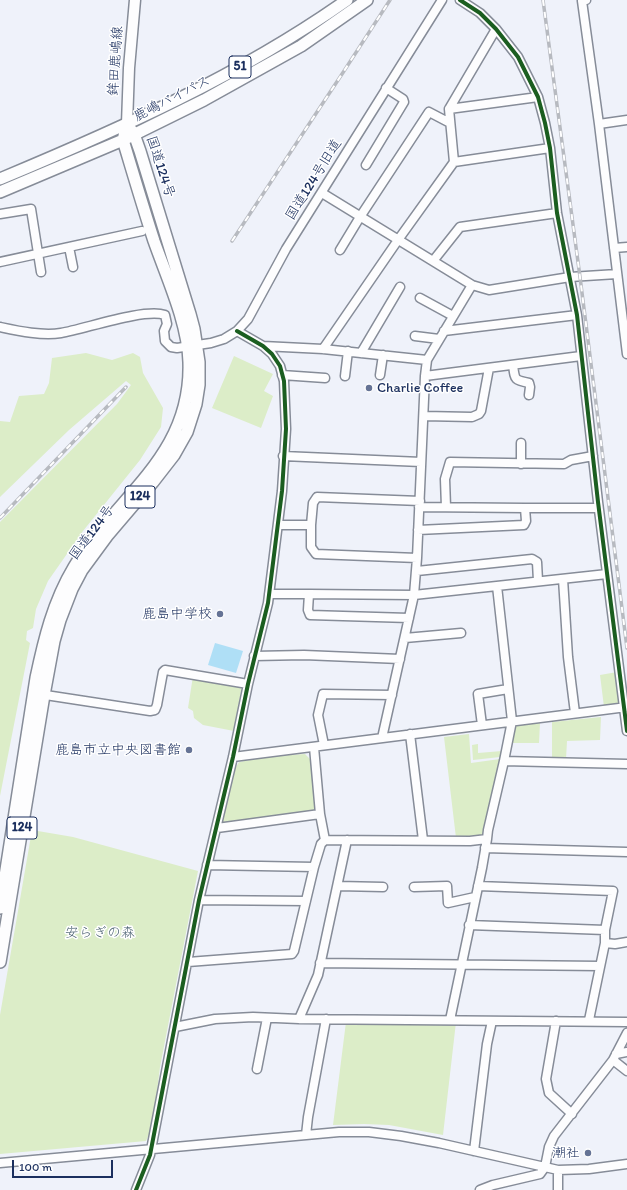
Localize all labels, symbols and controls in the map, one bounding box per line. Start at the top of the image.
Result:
street label: 鉾田鹿嶋線 [105,25,127,97]
road number: 51 [229,56,251,78]
street label: 鹿嶋バイパス [131,72,213,126]
street label: 国道124号 [142,134,178,200]
street label: 国道124号旧道 [282,136,346,224]
place label: Charlie Coffee [377,380,463,396]
marker: Charlie Coffee [364,383,374,393]
road number: 124 [125,486,155,508]
street label: 国道124号 [66,502,118,564]
place label: 鹿島中学校 [142,606,212,622]
marker: 鹿島中学校 [215,609,225,619]
place label: 鹿島市立中央図書館 [55,742,181,758]
marker: 鹿島市立中央図書館 [184,745,194,755]
road number: 124 [7,817,37,839]
park label: 安らぎの森 [65,925,135,941]
place label: 潮社 [552,1145,580,1161]
marker: 潮社 [583,1148,593,1158]
scale bar [14,1152,115,1178]
text: 100 m [19,1160,52,1174]

